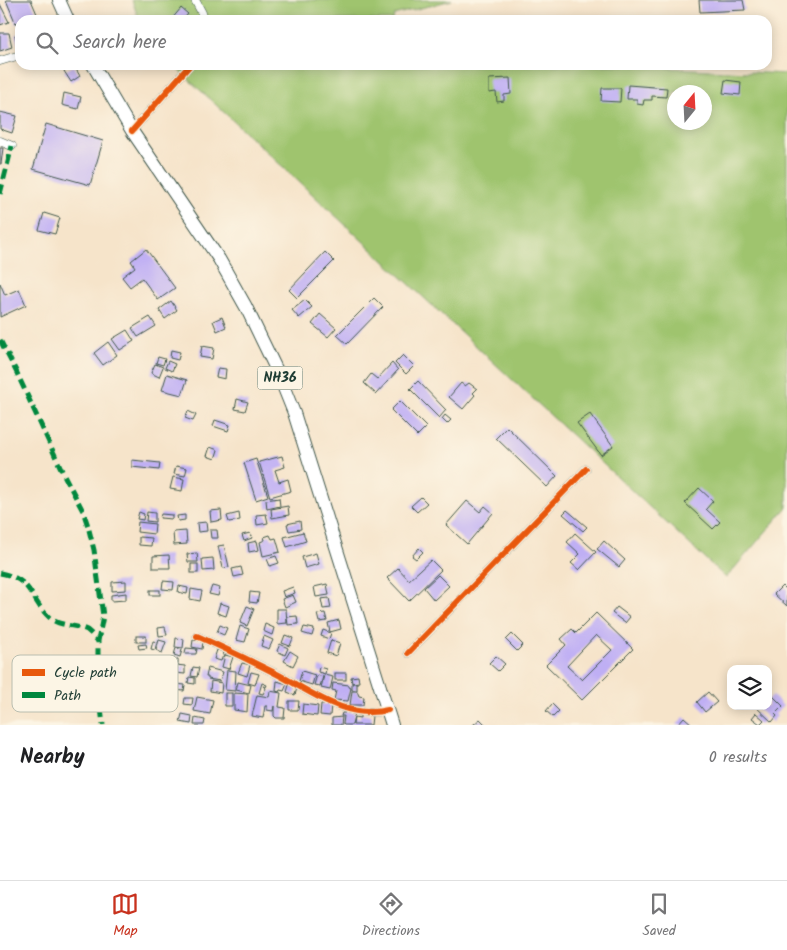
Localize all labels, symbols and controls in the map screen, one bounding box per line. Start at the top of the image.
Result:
search box [15,15,772,70]
text: Search here [73,28,167,58]
icon: search [33,29,61,57]
north arrow [667,85,712,130]
road number: NH36 [258,366,302,389]
legend [12,655,178,712]
text: Cycle path [54,662,117,684]
map controls [727,665,772,710]
button: layers [727,665,772,710]
text: Path [54,685,81,707]
text: Nearby [20,741,85,774]
text: 0 results [709,745,767,770]
tab: Map [111,890,139,942]
tab: Directions [362,890,420,942]
tab: Saved [642,890,676,942]

